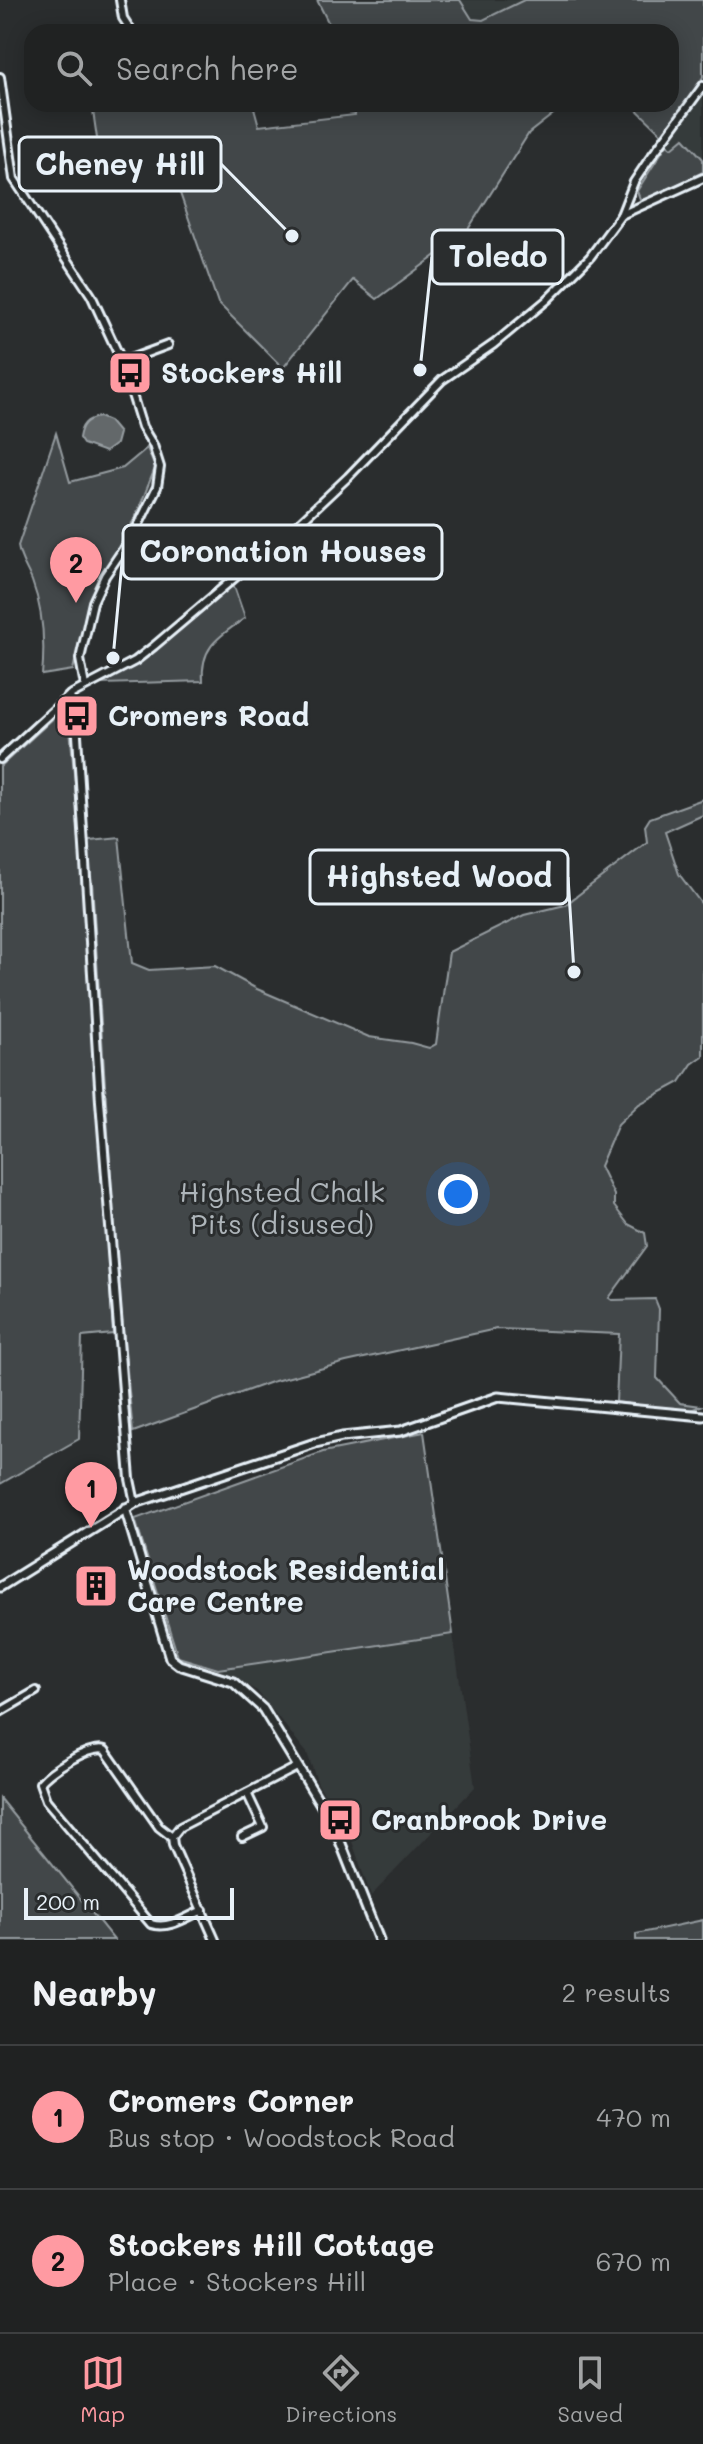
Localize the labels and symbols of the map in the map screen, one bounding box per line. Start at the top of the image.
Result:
callout: Cheney Hill [19,137,221,191]
text: Cheney Hill [35,143,205,183]
callout: Toledo [432,230,563,284]
text: Toledo [448,235,548,275]
bus stop icon: Stockers Hill [106,349,154,397]
place label: Stockers Hill [161,354,342,390]
callout: Coronation Houses [123,525,442,579]
text: Coronation Houses [139,530,427,570]
pin: 2 [50,537,102,603]
bus stop icon: Cromers Road [53,692,101,740]
place label: Cromers Road [108,697,309,733]
callout: Highsted Wood [310,850,568,904]
text: Highsted Wood [326,855,552,895]
park label: Highsted Chalk Pits (disused) [179,1173,385,1241]
your location [438,1174,478,1214]
pin: 1 [65,1462,117,1528]
place label: Woodstock Residential Care Centre [127,1551,445,1619]
building icon: Woodstock Residential Care Centre [72,1562,120,1610]
bus stop icon: Cranbrook Drive [316,1796,364,1844]
place label: Cranbrook Drive [371,1801,607,1837]
scale bar [24,1884,234,1920]

